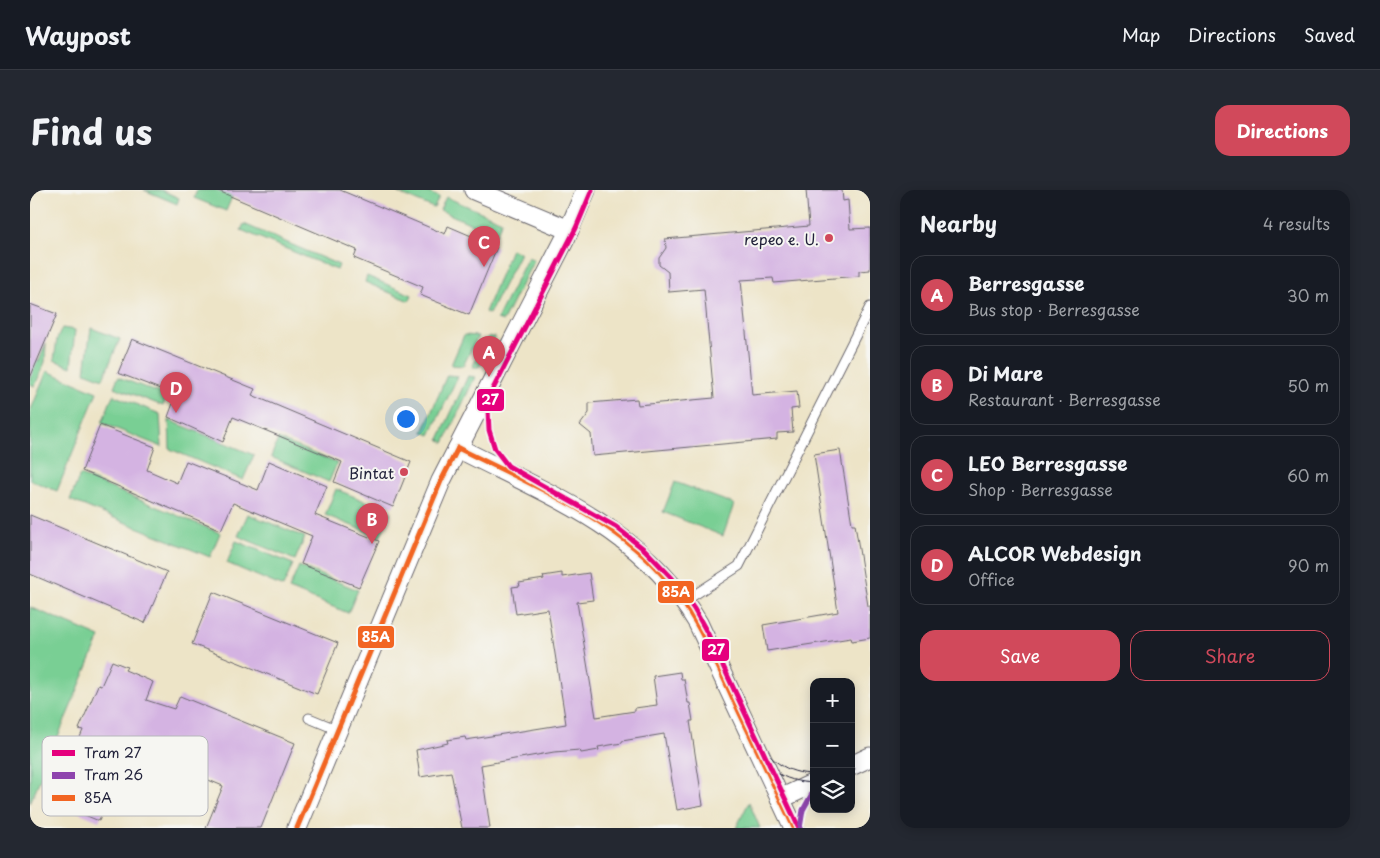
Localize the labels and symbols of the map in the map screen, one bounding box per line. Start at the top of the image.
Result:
pin: C [468,226,500,267]
place label: repeo e. U. [744,227,819,250]
marker: repeo e. U. [823,232,835,244]
pin: A [473,336,505,377]
pin: D [160,372,192,413]
line badge: 27 [476,388,505,412]
text: 27 [481,389,500,410]
your location [393,406,419,432]
place label: Bintat [349,461,394,484]
marker: Bintat [398,466,410,478]
pin: B [356,503,388,544]
line badge: 85A [657,580,695,604]
text: 85A [662,581,690,602]
line badge: 85A [357,625,395,649]
text: 85A [362,626,390,647]
line badge: 27 [701,638,730,662]
text: 27 [707,639,726,660]
legend [42,736,208,816]
text: Tram 27 [84,742,142,763]
text: Tram 26 [84,764,143,785]
text: 85A [84,787,112,808]

